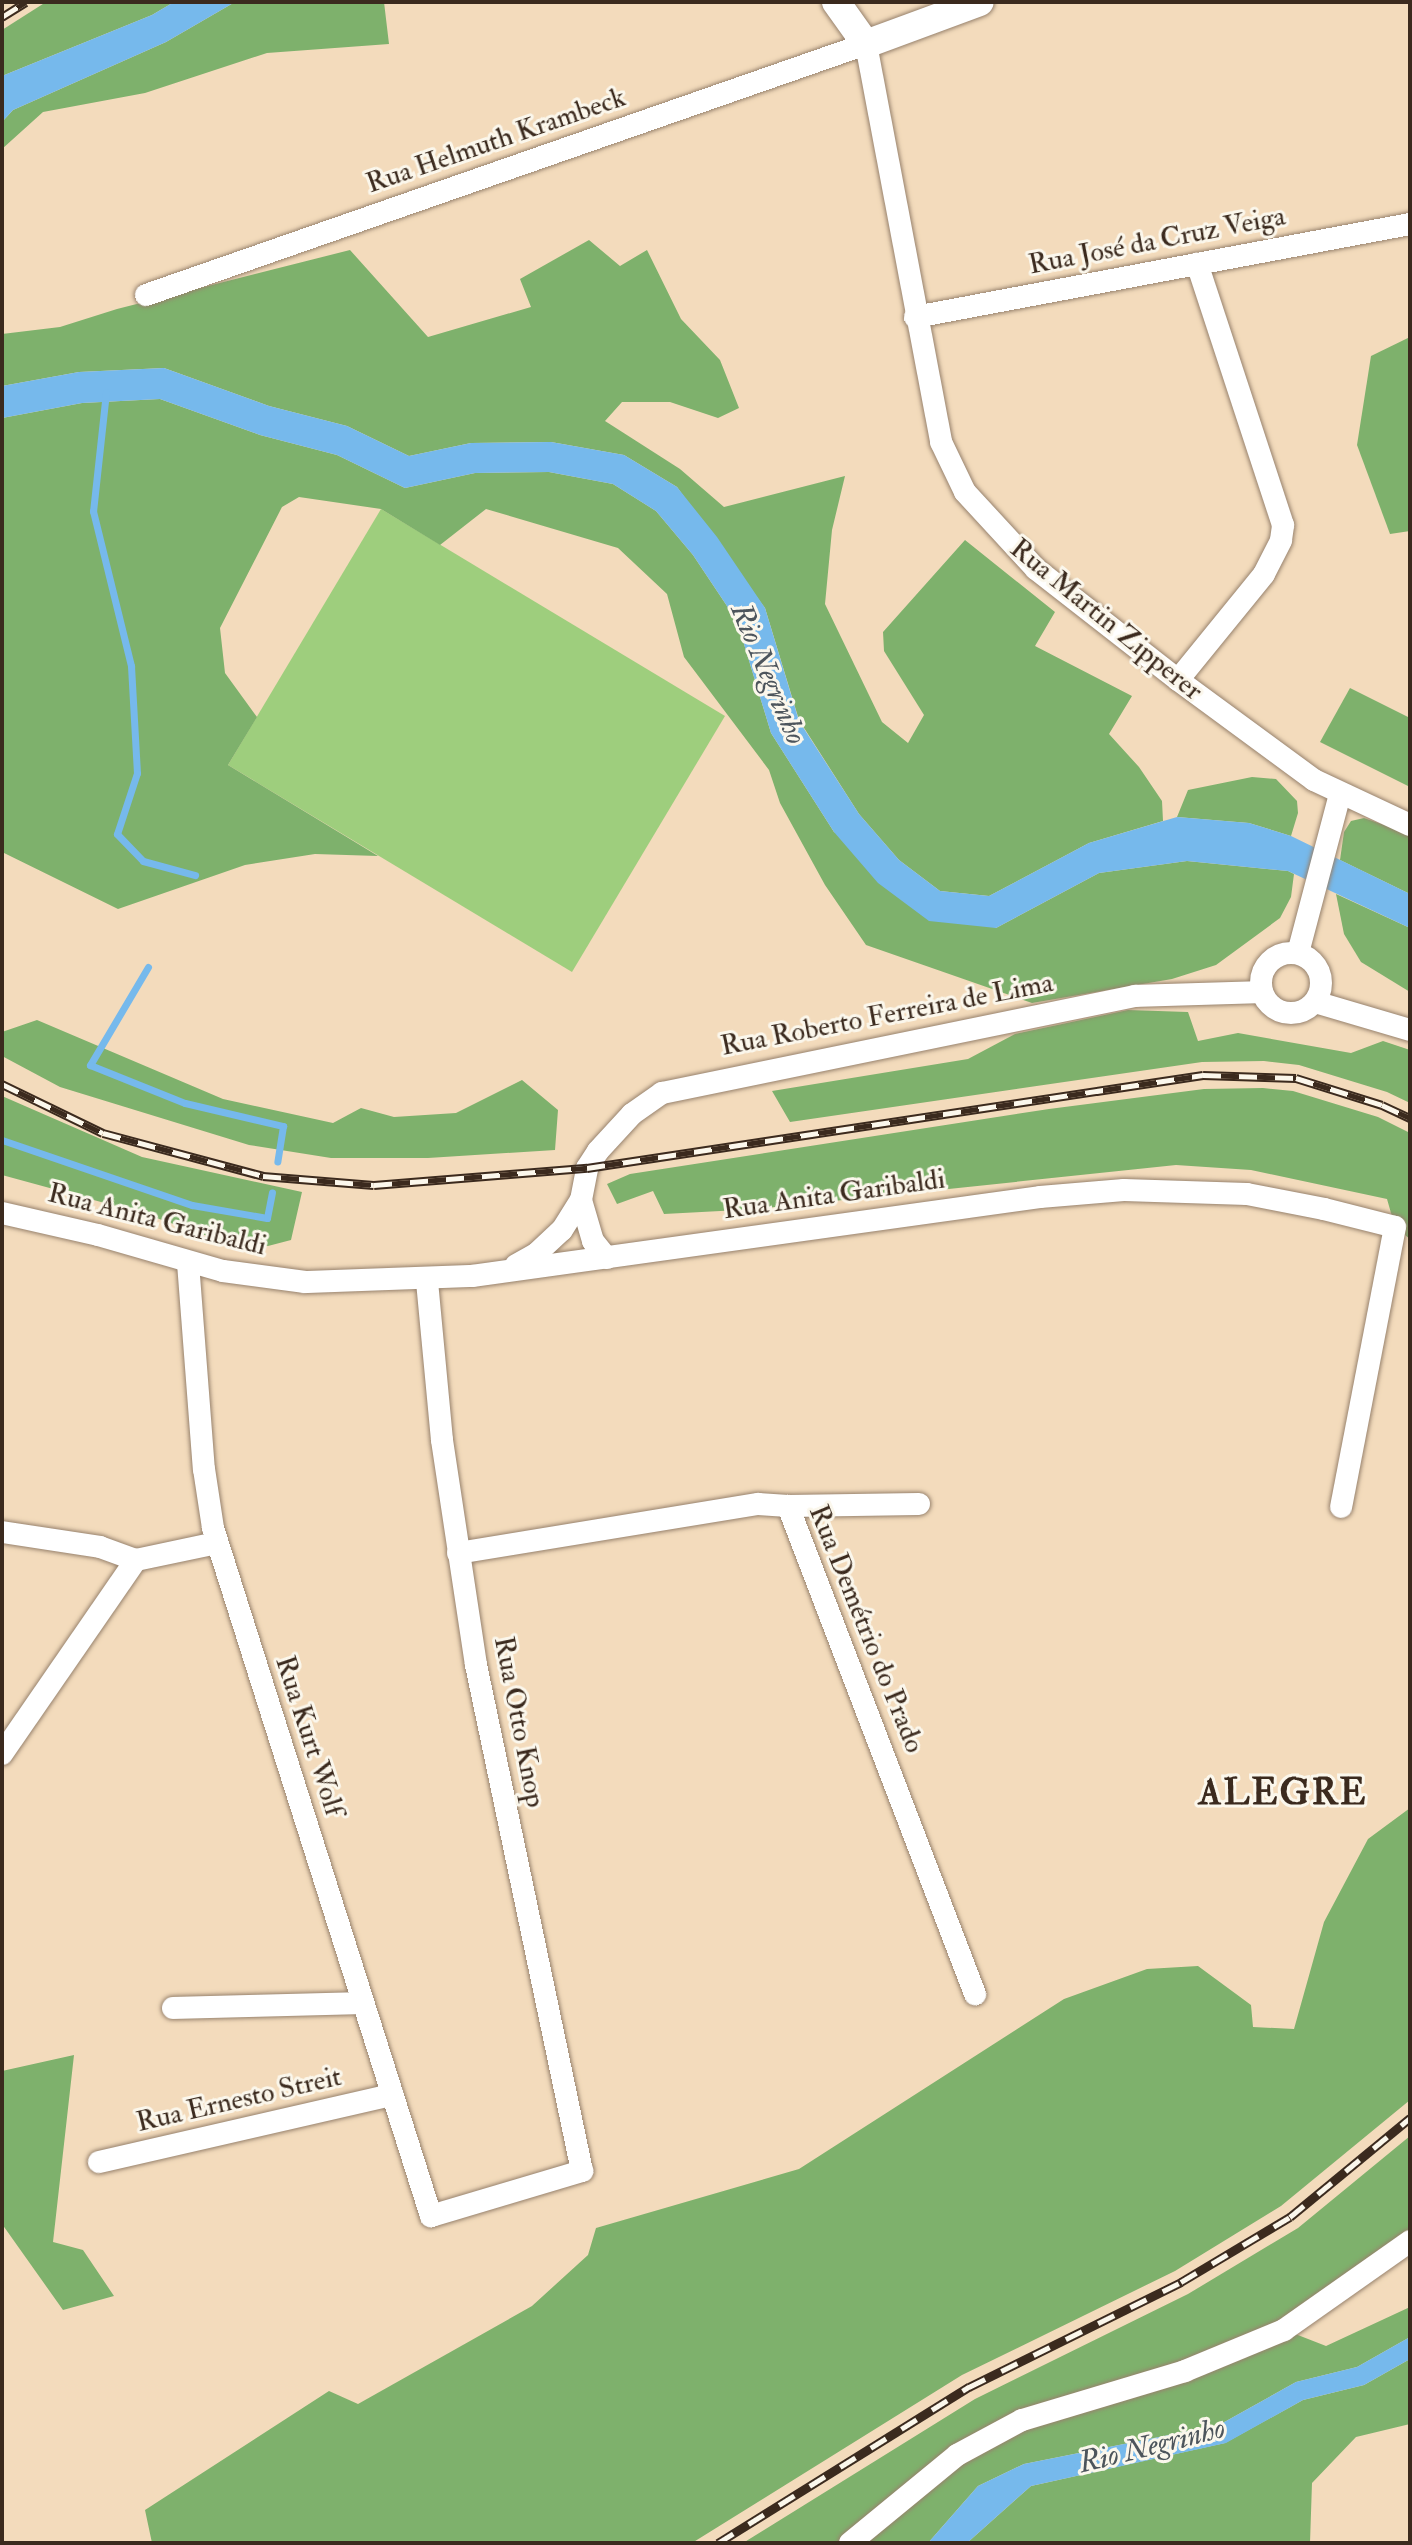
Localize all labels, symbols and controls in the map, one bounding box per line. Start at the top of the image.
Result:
street label: Rua Helmuth Krambeck [362,81,630,201]
street label: Rua José da Cruz Veiga [1026,200,1288,282]
street label: Rua Martin Zipperer [1003,532,1209,708]
water label: Rio Negrinho [722,598,814,750]
street label: Rua Roberto Ferreira de Lima [718,966,1056,1064]
street label: Rua Anita Garibaldi [721,1163,947,1227]
street label: Rua Anita Garibaldi [44,1177,270,1263]
street label: Rua Demétrio do Prado [801,1500,931,1758]
street label: Rua Otto Knop [486,1634,552,1810]
street label: Rua Kurt Wolf [267,1652,351,1820]
district label: ALEGRE [1199,1771,1367,1815]
street label: Rua Ernesto Streit [133,2060,345,2140]
water label: Rio Negrinho [1075,2410,1229,2482]

